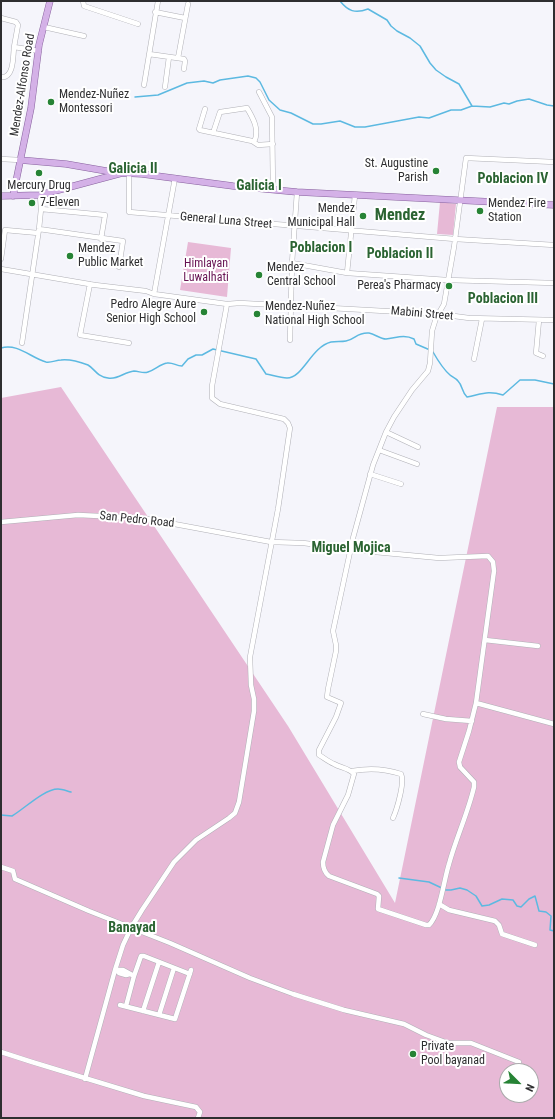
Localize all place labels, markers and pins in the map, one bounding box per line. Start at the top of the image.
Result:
place label: Mendez-Nuñez Montessori [59,88,129,116]
marker: Mendez-Nuñez Montessori [46,97,56,107]
place label: St. Augustine Parish [365,157,428,185]
marker: St. Augustine Parish [431,166,441,176]
marker: Mercury Drug [34,168,44,178]
place label: Mercury Drug [7,179,71,193]
place label: 7-Eleven [40,196,80,210]
place label: Mendez Fire Station [488,197,546,225]
marker: 7-Eleven [27,198,37,208]
place label: Mendez Municipal Hall [287,202,355,230]
marker: Mendez Fire Station [475,206,485,216]
marker: Mendez Municipal Hall [358,211,368,221]
place label: Mendez Public Market [78,242,143,270]
marker: Mendez Public Market [65,251,75,261]
place label: Mendez Central School [267,261,336,289]
marker: Mendez Central School [254,270,264,280]
place label: Perea's Pharmacy [357,279,441,293]
marker: Perea's Pharmacy [444,281,454,291]
place label: Pedro Alegre Aure Senior High School [106,298,196,326]
place label: Mendez-Nuñez National High School [265,300,365,328]
marker: Pedro Alegre Aure Senior High School [199,307,209,317]
marker: Mendez-Nuñez National High School [252,309,262,319]
place label: Private Pool bayanad [421,1040,485,1068]
marker: Private Pool bayanad [408,1049,418,1059]

